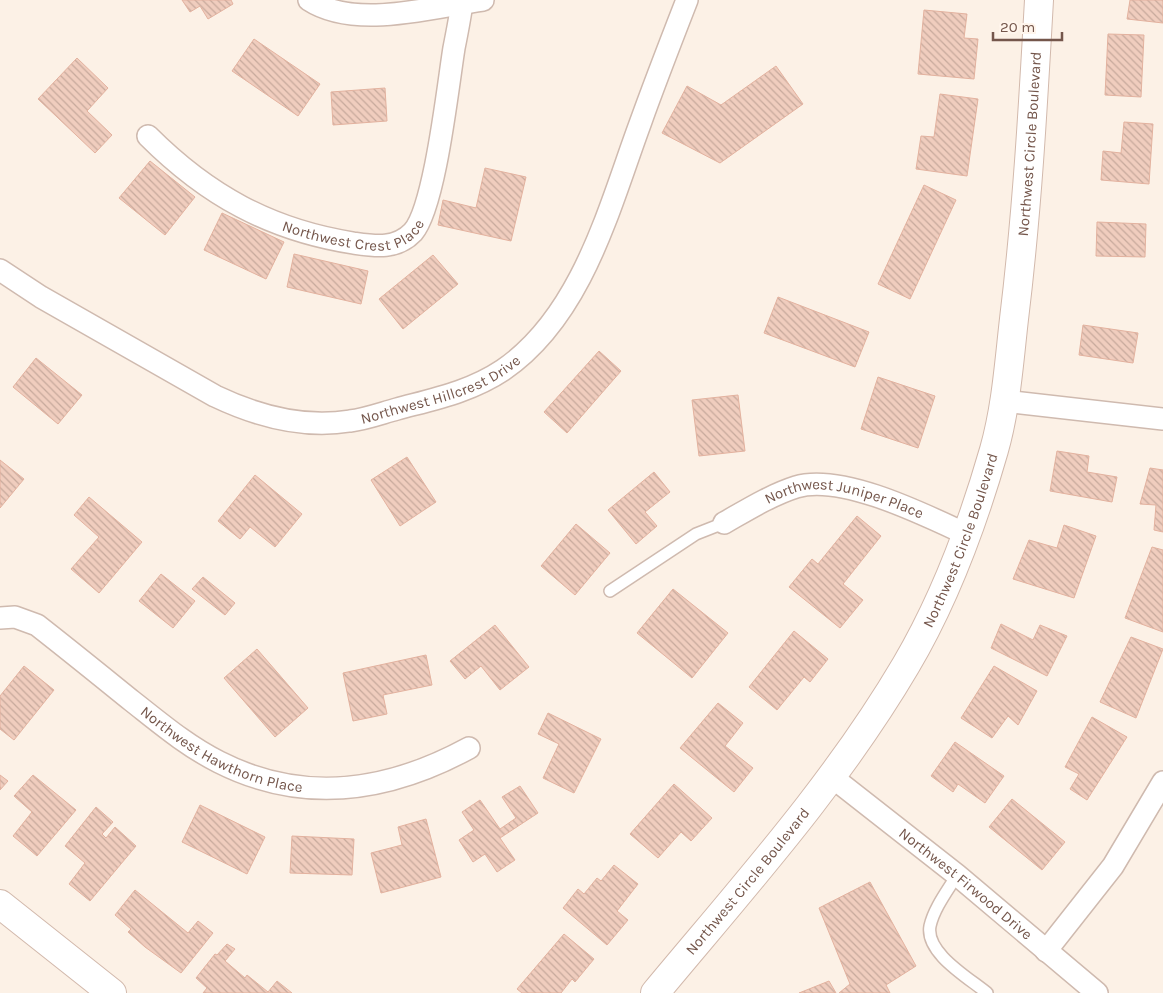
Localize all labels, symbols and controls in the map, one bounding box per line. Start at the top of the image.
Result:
scale bar [993,10,1062,42]
text: 20 m [1000,18,1035,36]
street label: Northwest Circle Boulevard [1014,51,1045,237]
street label: Northwest Crest Place [274,206,424,232]
text: Northwest Crest Place [280,216,428,255]
street label: Northwest Hillcrest Drive [359,351,524,428]
street label: Northwest Circle Boulevard [919,451,1002,631]
street label: Northwest Juniper Place [762,475,926,522]
street label: Northwest Hawthorn Place [137,702,304,796]
street label: Northwest Circle Boulevard [682,804,813,959]
street label: Northwest Firwood Drive [895,824,1036,943]

